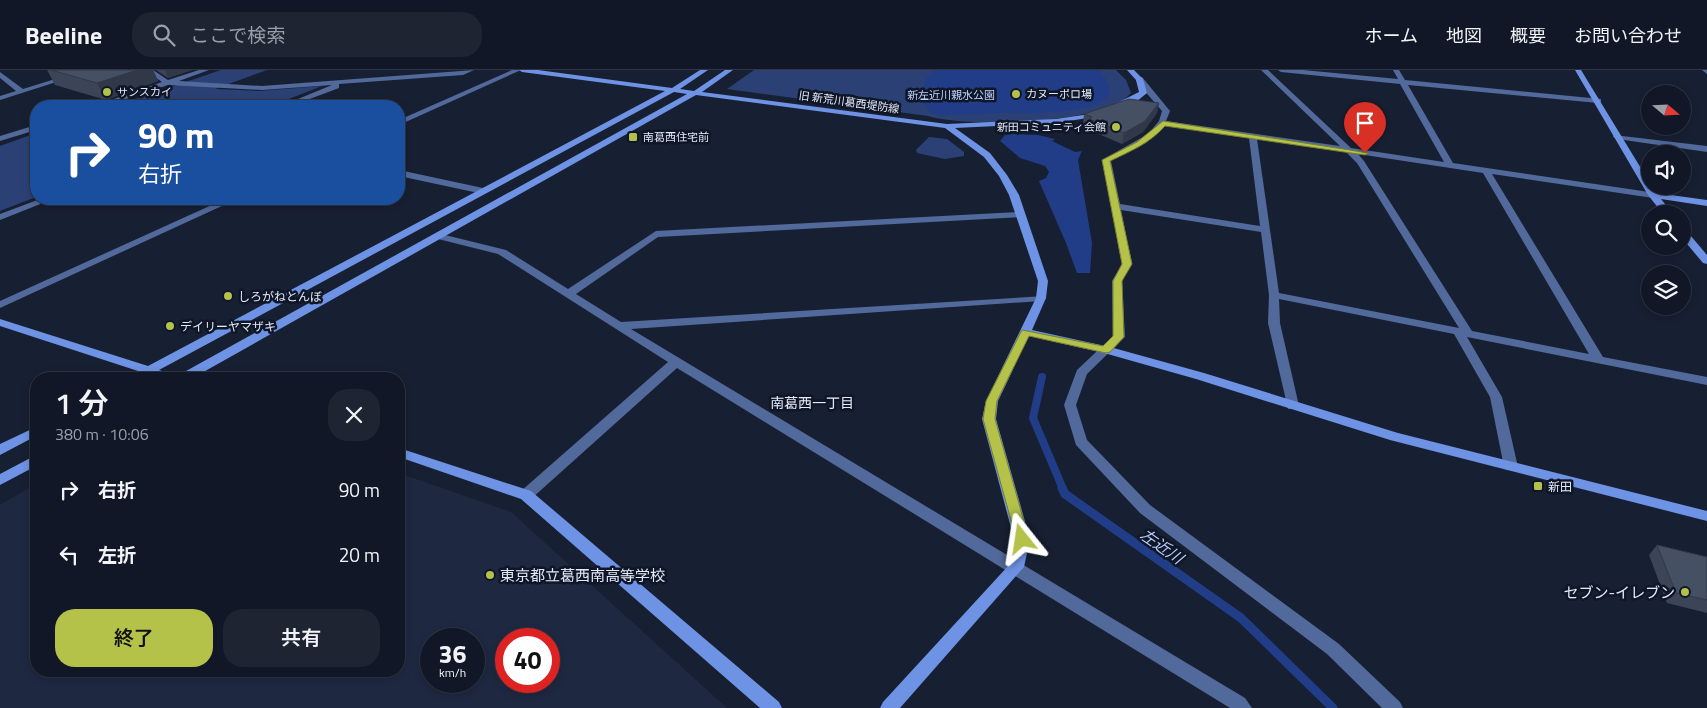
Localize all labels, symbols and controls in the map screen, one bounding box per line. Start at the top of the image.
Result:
search box [132,12,482,57]
text: Beeline [25,17,102,53]
text: ここで検索 [190,20,285,49]
icon: search [150,21,178,49]
text: ホーム [1365,22,1418,49]
text: 地図 [1446,22,1482,49]
text: 概要 [1510,22,1546,49]
text: お問い合わせ [1574,22,1682,49]
place label: サンスカイ [117,84,172,100]
north arrow [1641,85,1691,135]
map controls [1641,85,1691,315]
marker: サンスカイ [101,86,113,98]
place label: カヌーポロ場 [1026,86,1092,102]
street label: 旧 新荒川葛西堤防線 [798,87,900,117]
park label: 新左近川親水公園 [907,87,995,103]
marker: カヌーポロ場 [1010,88,1022,100]
pin [1344,102,1386,153]
text: 90 m [138,108,214,162]
icon: arrive [1351,109,1379,137]
place label: 新田コミュニティ会館 [997,119,1106,135]
icon: right [55,120,120,185]
marker: 新田コミュニティ会館 [1110,121,1122,133]
place label: 南葛西住宅前 [643,129,709,145]
marker: 南葛西住宅前 [627,131,639,143]
button: sound [1641,145,1691,195]
text: 右折 [138,157,182,191]
button: search [1641,205,1691,255]
button: layers [1641,265,1691,315]
place label: しろがねとんぼ [238,287,322,306]
marker: しろがねとんぼ [222,290,234,302]
place label: デイリーヤマザキ [180,317,276,336]
marker: デイリーヤマザキ [164,320,176,332]
text: 1 分 [55,380,108,426]
button: close [328,389,380,441]
district label: 南葛西一丁目 [770,392,854,413]
text: 380 m · 10:06 [55,422,149,446]
text: 右折 [98,475,136,504]
text: 90 m [339,475,380,504]
icon: right [55,476,83,504]
place label: 新田 [1548,477,1572,496]
marker: 新田 [1532,480,1544,492]
position arrow [995,512,1047,564]
water label: 左近川 [1135,522,1190,571]
text: 左折 [98,540,136,569]
text: 20 m [339,540,380,569]
icon: left [55,541,83,569]
place label: 東京都立葛西南高等学校 [500,564,665,587]
marker: 東京都立葛西南高等学校 [484,569,496,581]
place label: セブン-イレブン [1563,581,1675,604]
marker: セブン-イレブン [1679,586,1691,598]
button: 終了 [55,609,213,667]
button: 共有 [223,609,380,667]
speed limit sign: 40 [495,628,560,693]
text: 36 [438,635,467,673]
text: km/h [439,663,466,682]

